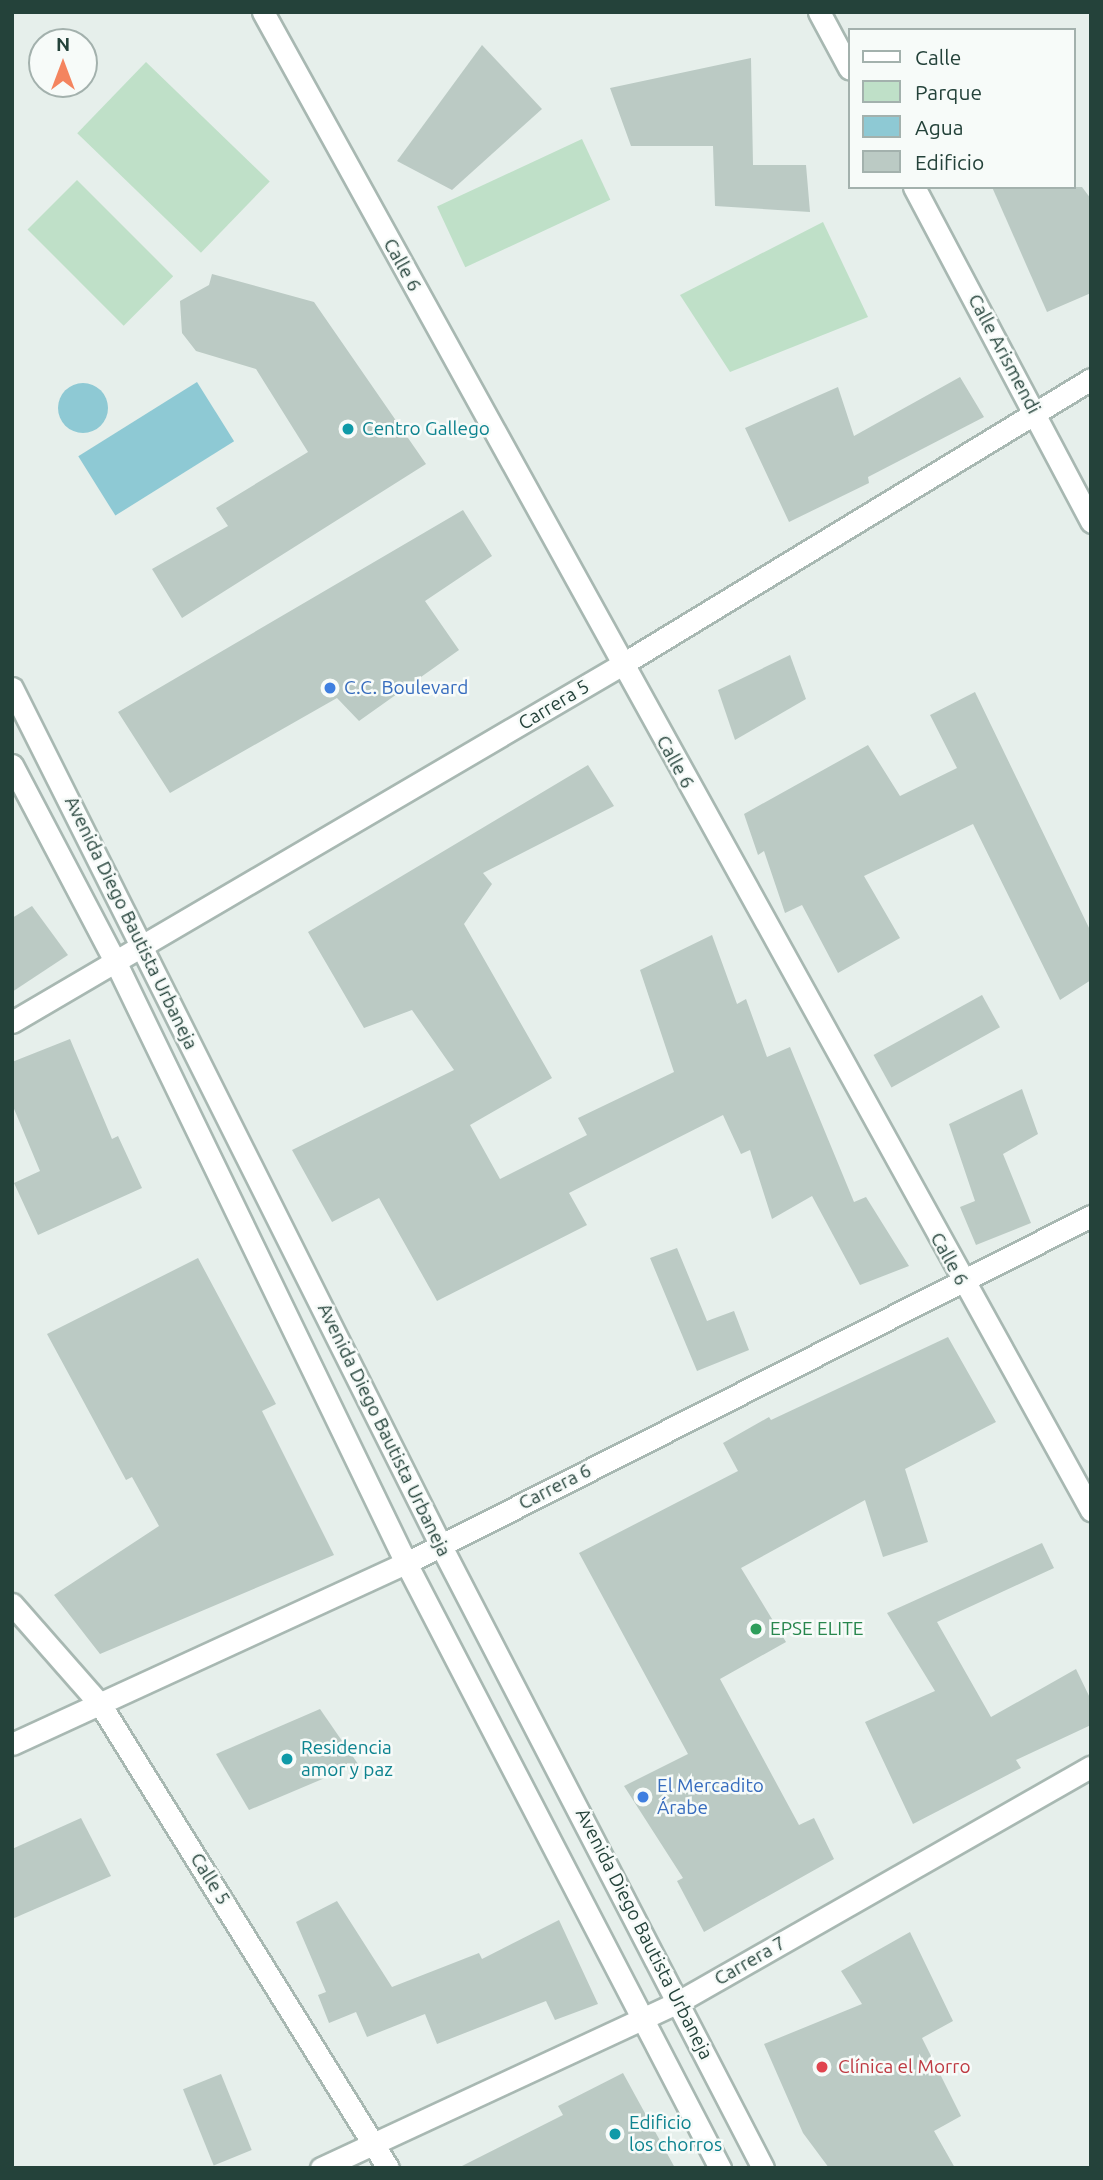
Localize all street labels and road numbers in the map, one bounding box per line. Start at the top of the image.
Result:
street label: Calle 6 [378,235,426,295]
street label: Calle Arismendi [963,290,1045,418]
street label: Carrera 5 [515,675,593,735]
street label: Calle 6 [651,732,699,792]
street label: Avenida Diego Bautista Urbaneja [60,793,202,1053]
street label: Calle 6 [925,1229,973,1289]
street label: Avenida Diego Bautista Urbaneja [313,1300,455,1560]
street label: Carrera 6 [515,1459,595,1515]
street label: Avenida Diego Bautista Urbaneja [571,1805,717,2063]
street label: Calle 5 [185,1849,235,1909]
street label: Carrera 7 [710,1932,790,1990]

